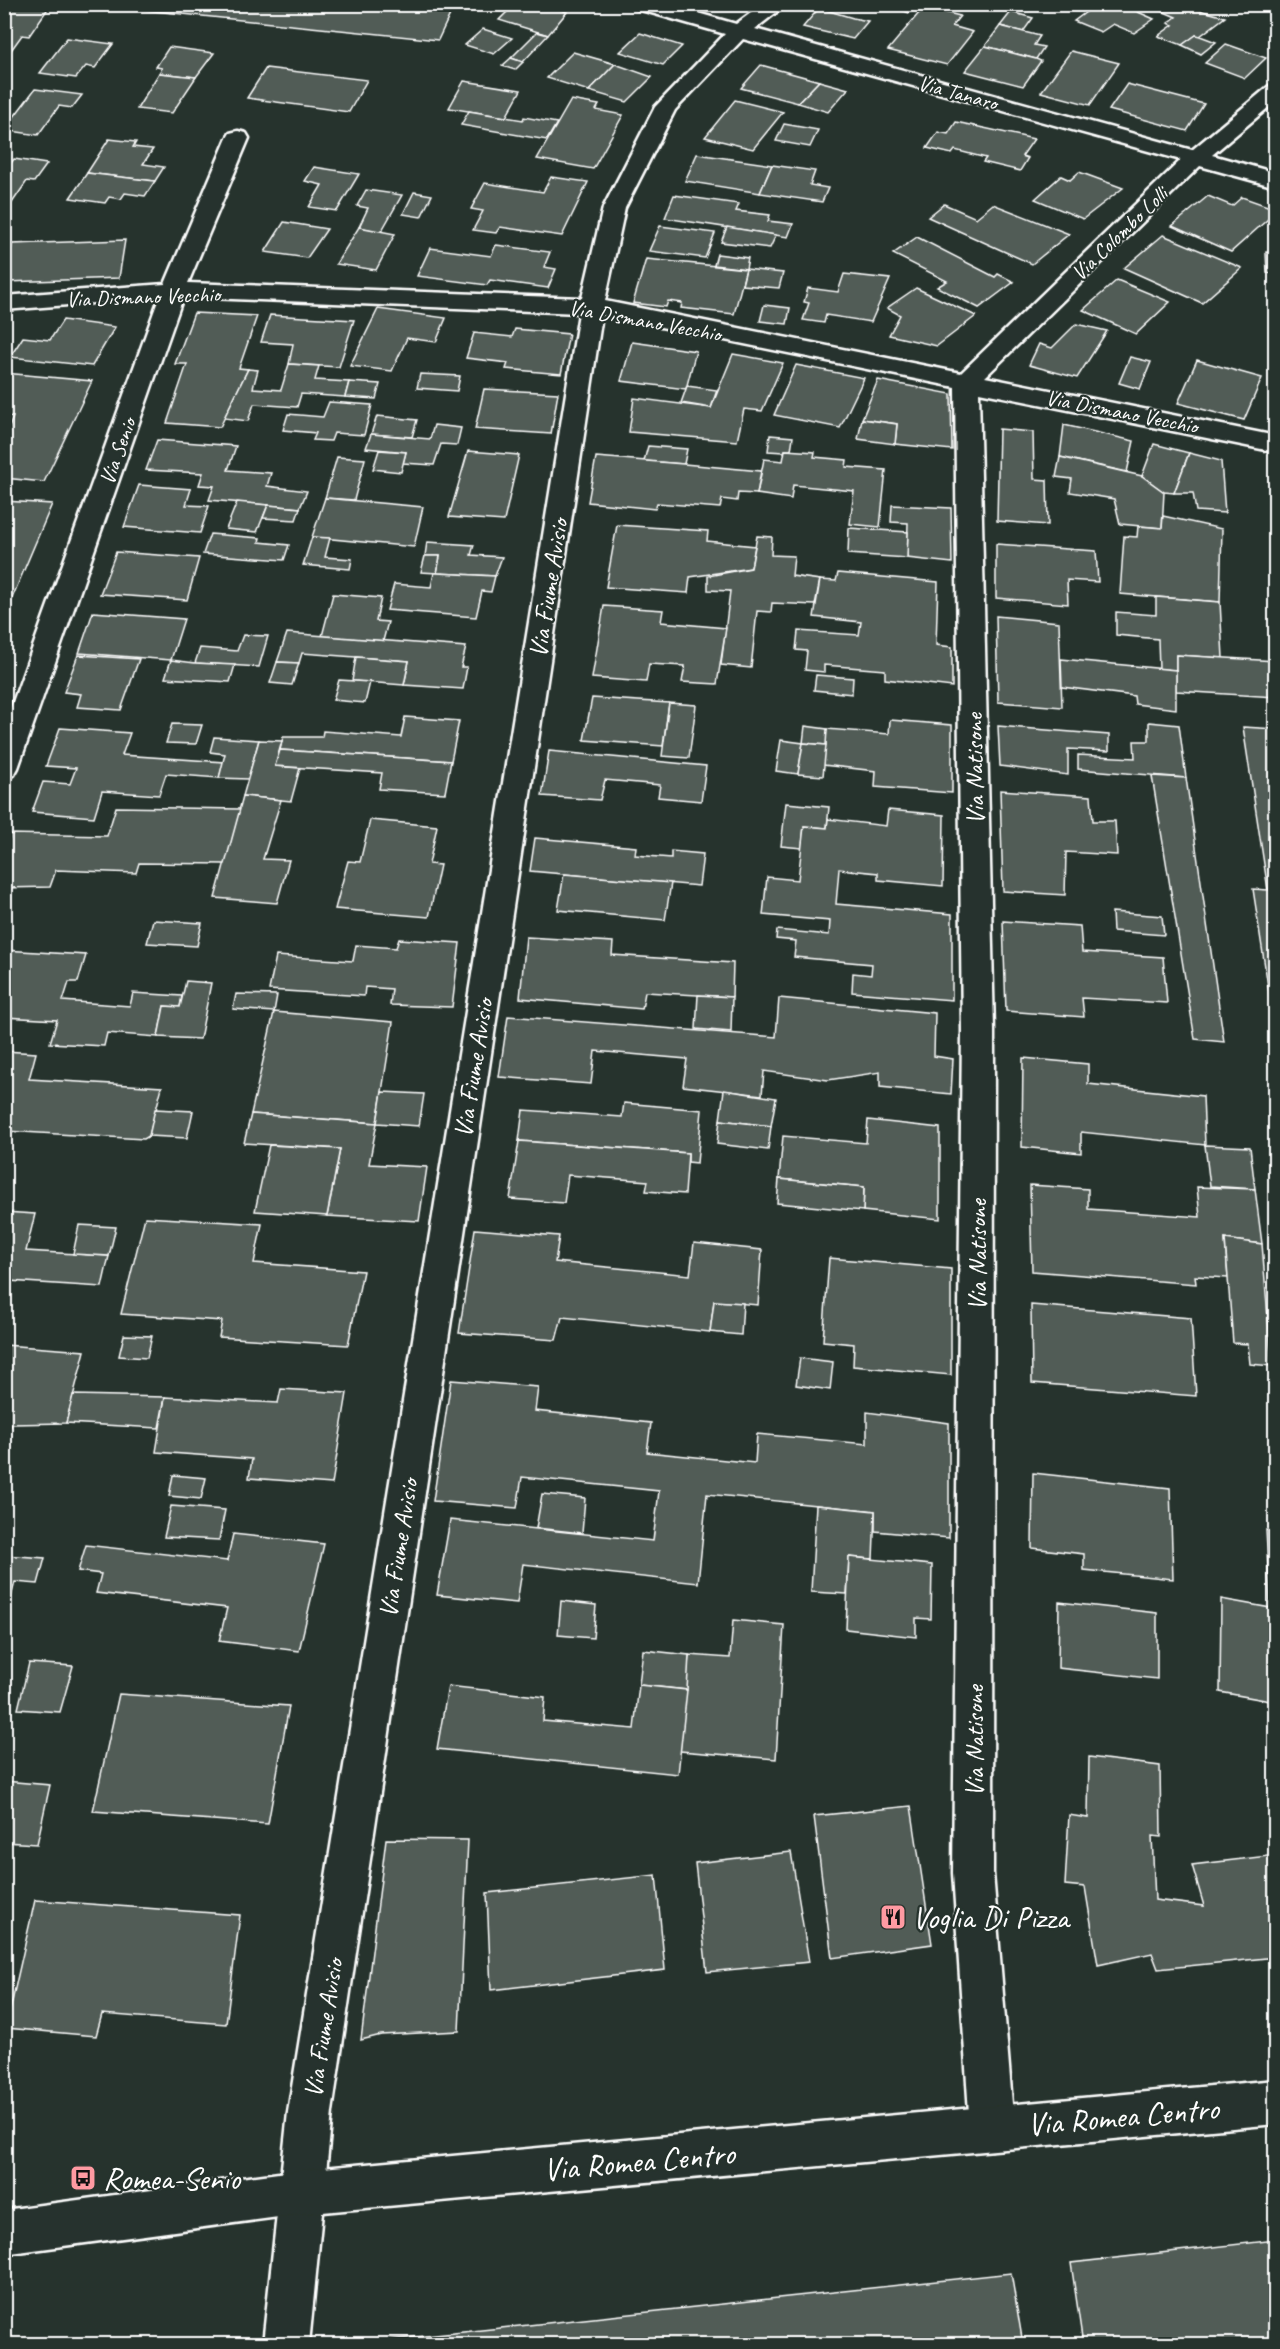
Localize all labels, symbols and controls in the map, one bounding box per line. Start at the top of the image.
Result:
street label: Via Tanaro [915,69,1003,118]
street label: Via Colombo Lolli [1065,179,1176,287]
street label: Via Dismano Vecchio [66,280,223,314]
street label: Via Dismano Vecchio [567,294,725,349]
street label: Via Dismano Vecchio [1043,384,1202,441]
street label: Via Senio [93,412,144,488]
street label: Via Fiume Avisio [521,514,576,660]
street label: Via Natisone [957,711,992,825]
street label: Via Fiume Avisio [446,994,501,1140]
street label: Via Natisone [961,1198,994,1311]
street label: Via Fiume Avisio [371,1474,426,1620]
street label: Via Natisone [958,1684,991,1797]
place label: Voglia Di Pizza [912,1897,1072,1938]
restaurant icon: Voglia Di Pizza [878,1902,908,1932]
street label: Via Fiume Avisio [296,1954,351,2100]
street label: Via Romea Centro [1026,2088,1222,2145]
street label: Via Romea Centro [542,2133,738,2190]
place label: Romea-Senio [103,2158,242,2199]
bus stop icon: Romea-Senio [68,2163,98,2193]

